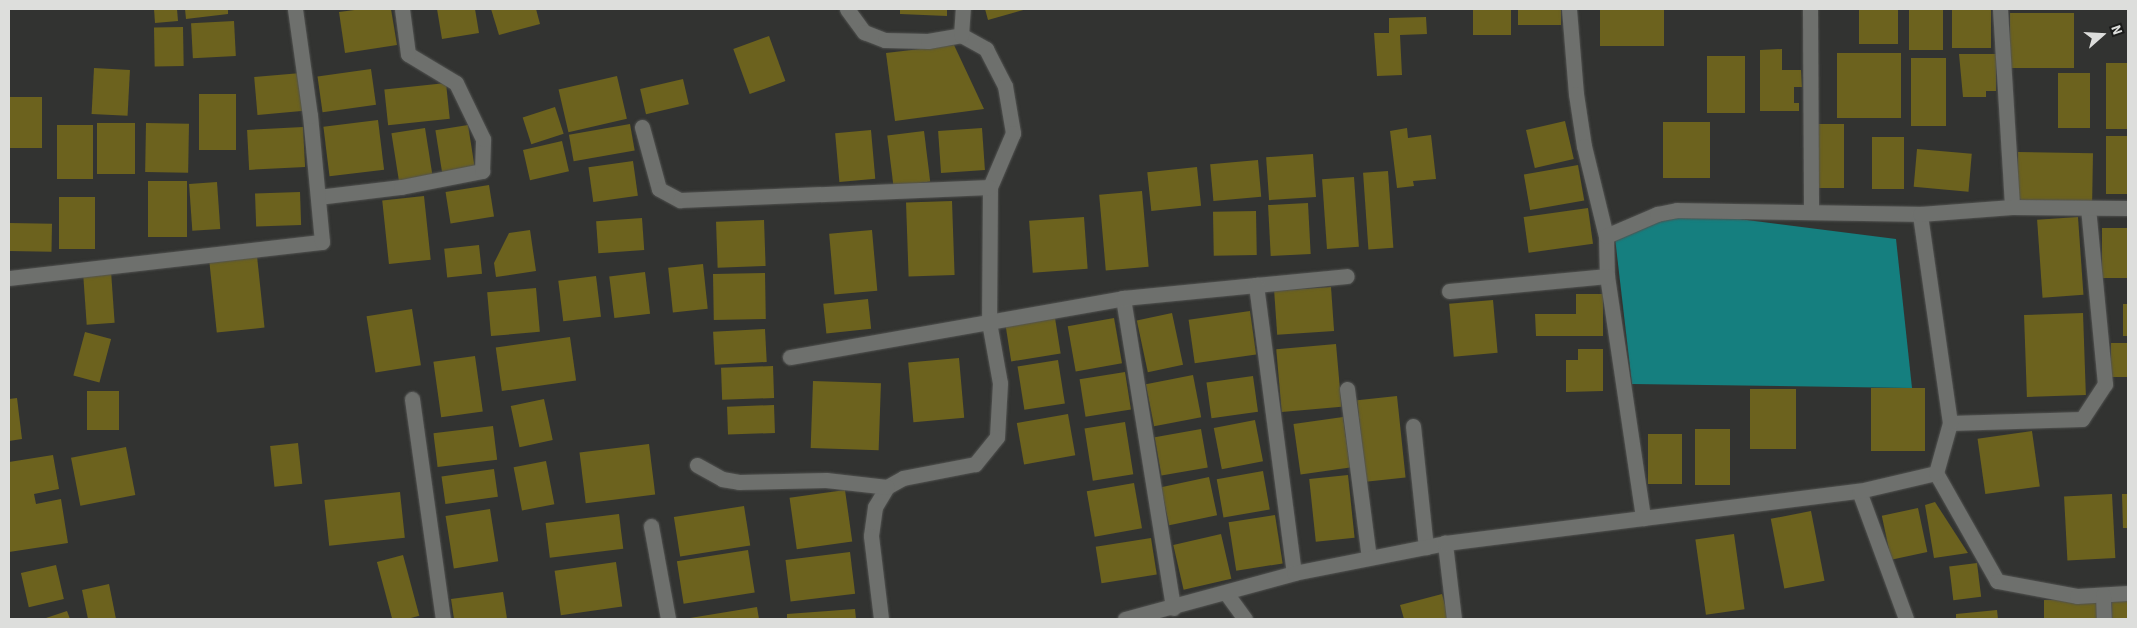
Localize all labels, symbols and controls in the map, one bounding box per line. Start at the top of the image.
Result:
north arrow [2077,10,2127,60]
text: N [2105,22,2127,38]

